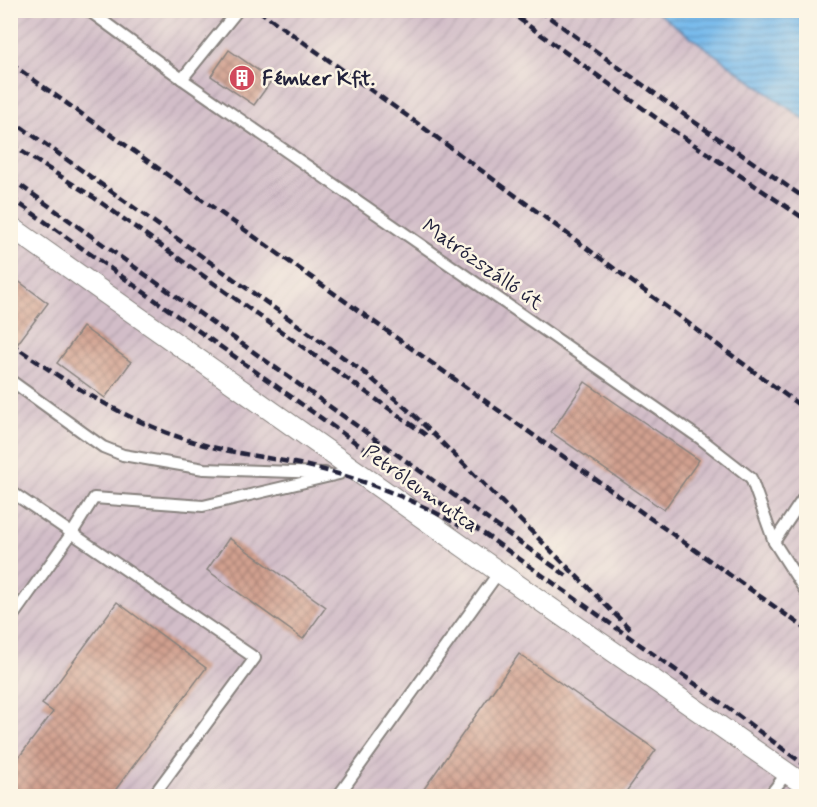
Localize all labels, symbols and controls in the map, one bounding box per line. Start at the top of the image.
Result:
building icon: Fémker Kft. [227,63,257,93]
place label: Fémker Kft. [262,65,375,93]
street label: Matrózszálló út [416,213,549,317]
street label: Petróleum utca [357,438,484,539]

